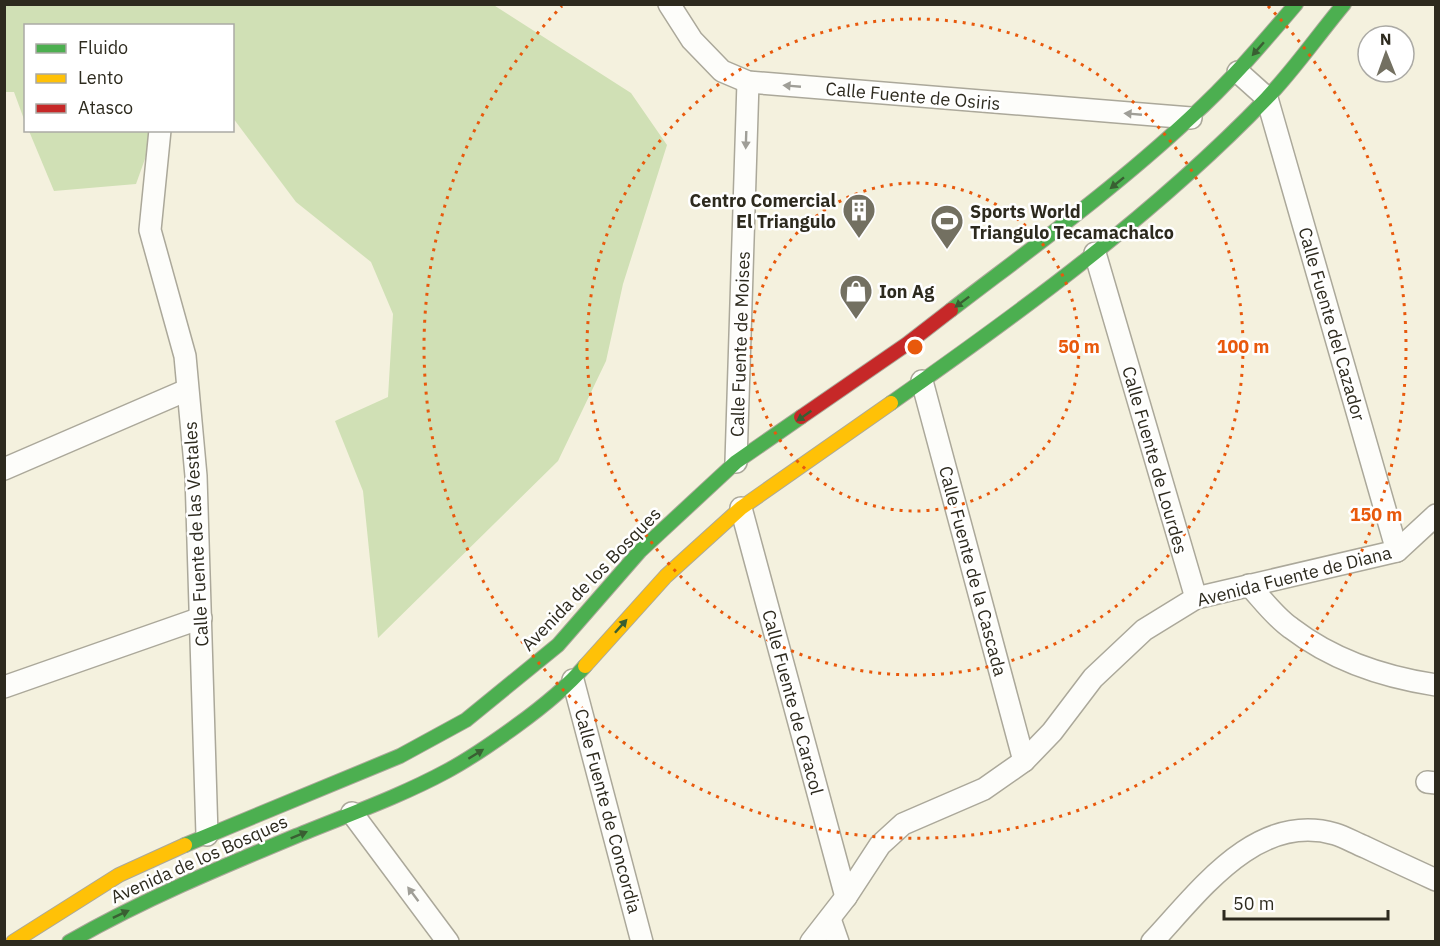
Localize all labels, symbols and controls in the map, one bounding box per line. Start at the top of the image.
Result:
legend [24,24,234,132]
north arrow [1356,24,1416,84]
text: N [1380,29,1392,49]
text: Fluido [78,36,128,59]
one-way arrow [1252,41,1265,56]
text: Lento [78,66,123,89]
street label: Calle Fuente de Osiris [825,77,1001,115]
one-way arrow [782,81,801,90]
text: Atasco [78,96,133,119]
one-way arrow [1123,109,1142,119]
one-way arrow [741,131,751,150]
one-way arrow [1109,176,1125,189]
place label: Centro Comercial El Triangulo [690,189,837,233]
building icon: Centro Comercial El Triangulo [841,192,877,239]
place label: Sports World Triangulo Tecamachalco [970,200,1174,244]
sports icon: Sports World Triangulo Tecamachalco [929,203,965,250]
street label: Calle Fuente del Cazador [1293,225,1371,424]
street label: Calle Fuente de Moises [725,251,755,437]
shop icon: Ion Ag [838,273,874,320]
place label: Ion Ag [879,280,934,303]
one-way arrow [955,295,970,307]
text: 50 m [1058,335,1100,358]
text: 100 m [1217,335,1269,358]
centre of rings [905,337,925,357]
street label: Calle Fuente de Lourdes [1117,363,1193,557]
one-way arrow [797,410,813,422]
street label: Calle Fuente de las Vestales [179,421,213,647]
street label: Calle Fuente de la Cascada [934,463,1012,679]
street label: Avenida de los Bosques [516,502,666,656]
text: 150 m [1350,503,1402,526]
street label: Avenida Fuente de Diana [1194,541,1394,611]
street label: Calle Fuente de Caracol [757,607,829,797]
one-way arrow [615,618,628,634]
street label: Calle Fuente de Concordia [570,706,647,916]
one-way arrow [468,748,484,759]
street label: Avenida de los Bosques [107,810,291,908]
one-way arrow [290,830,308,840]
scale bar [1224,883,1388,921]
one-way arrow [407,887,419,903]
text: 50 m [1233,892,1275,915]
one-way arrow [112,909,129,918]

